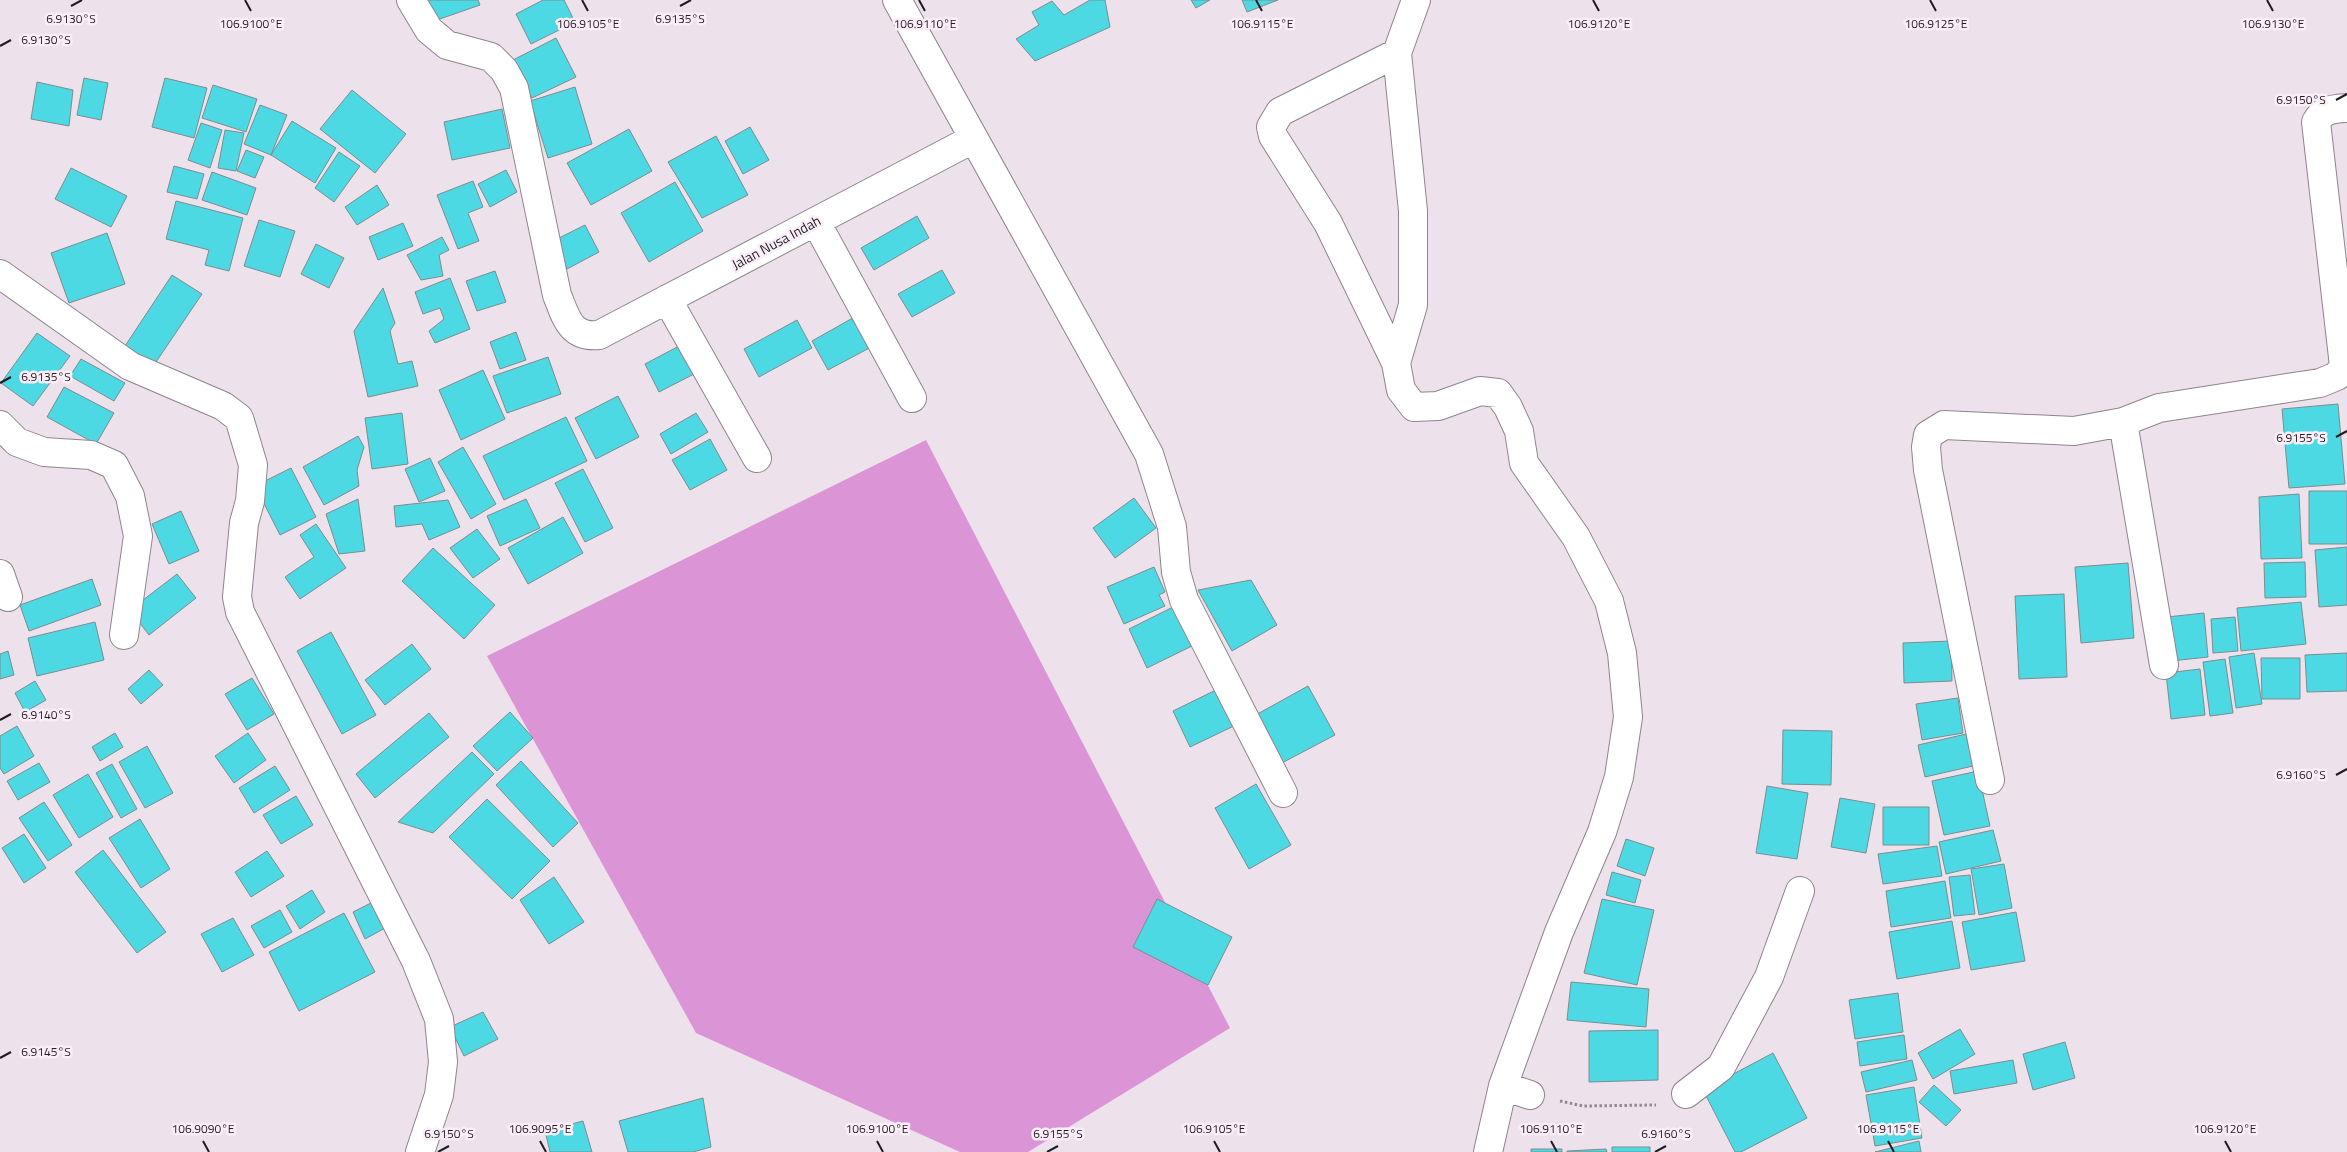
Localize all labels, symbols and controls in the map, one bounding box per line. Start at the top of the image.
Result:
text: 6.9130°S [46,9,96,28]
text: 6.9135°S [655,9,705,28]
text: 106.9100°E [220,14,283,33]
text: 106.9105°E [557,14,620,33]
text: 106.9110°E [894,14,957,33]
text: 106.9115°E [1231,14,1294,33]
text: 106.9120°E [1568,14,1631,33]
text: 106.9125°E [1905,14,1968,33]
text: 106.9130°E [2242,14,2305,33]
text: 6.9130°S [21,30,71,49]
text: 6.9150°S [2276,90,2326,109]
street label: Jalan Nusa Indah [728,210,824,274]
text: 6.9135°S [21,367,71,386]
text: 6.9155°S [2276,428,2326,447]
text: 6.9140°S [21,705,71,724]
text: 6.9160°S [2276,765,2326,784]
text: 6.9145°S [21,1042,71,1061]
text: 106.9090°E [172,1119,235,1138]
text: 106.9095°E [509,1119,572,1138]
text: 106.9100°E [846,1119,909,1138]
text: 106.9105°E [1183,1119,1246,1138]
text: 106.9110°E [1520,1119,1583,1138]
text: 106.9115°E [1857,1119,1920,1138]
text: 106.9120°E [2194,1119,2257,1138]
text: 6.9150°S [424,1124,474,1143]
text: 6.9155°S [1033,1124,1083,1143]
text: 6.9160°S [1641,1124,1691,1143]

